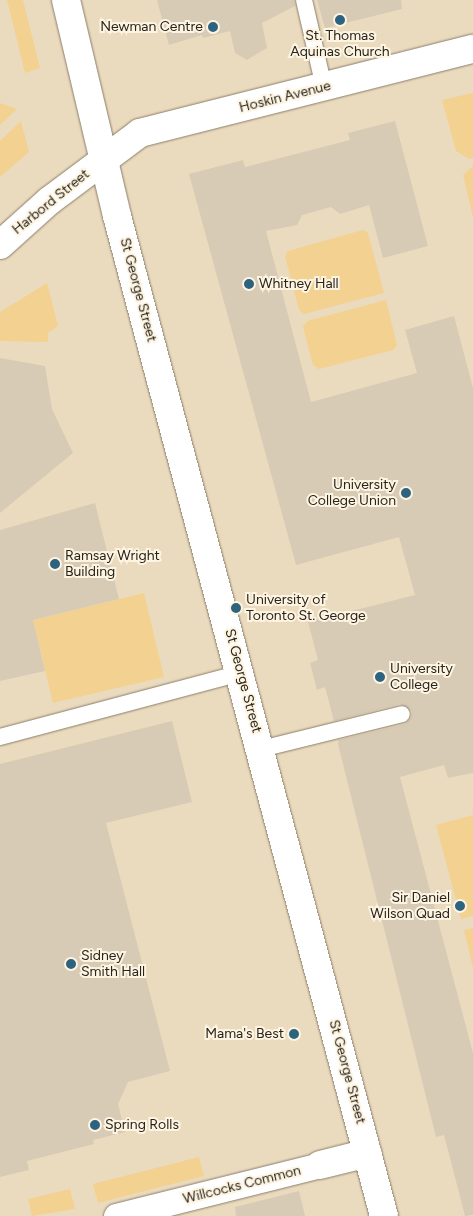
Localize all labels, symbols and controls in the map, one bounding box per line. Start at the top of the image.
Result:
marker: St. Thomas Aquinas Church [334,14,346,26]
place label: Newman Centre [100,19,203,35]
marker: Newman Centre [207,21,219,33]
place label: St. Thomas Aquinas Church [290,28,390,60]
street label: Hoskin Avenue [237,78,333,116]
street label: Harbord Street [9,166,93,238]
street label: St George Street [116,236,160,344]
place label: Whitney Hall [259,276,339,292]
marker: Whitney Hall [243,278,255,290]
place label: University College Union [308,477,396,510]
marker: University College Union [400,487,412,499]
place label: Ramsay Wright Building [65,548,160,580]
marker: Ramsay Wright Building [49,558,61,570]
place label: University of Toronto St. George [246,592,366,624]
marker: University of Toronto St. George [230,602,242,614]
street label: St George Street [221,627,265,735]
place label: University College [390,661,453,694]
marker: University College [374,671,386,683]
place label: Sir Daniel Wilson Quad [370,890,450,922]
marker: Sir Daniel Wilson Quad [454,900,466,912]
place label: Sidney Smith Hall [81,948,145,980]
marker: Sidney Smith Hall [65,958,77,970]
street label: St George Street [325,1018,369,1126]
place label: Mama's Best [205,1026,284,1042]
marker: Mama's Best [288,1028,300,1040]
place label: Spring Rolls [105,1117,179,1133]
marker: Spring Rolls [89,1119,101,1131]
street label: Willcocks Common [181,1162,303,1208]

